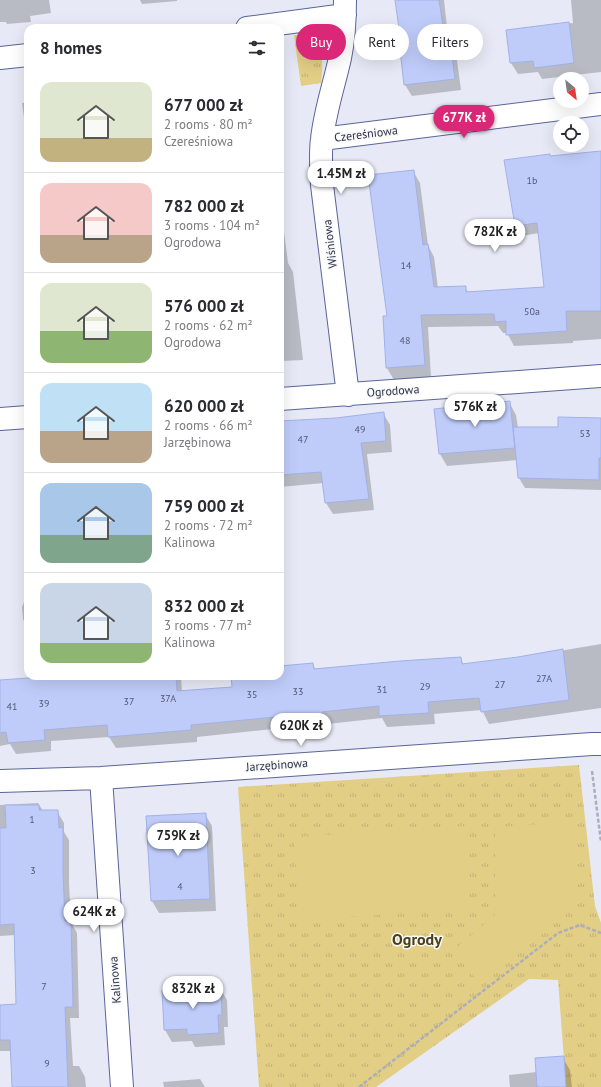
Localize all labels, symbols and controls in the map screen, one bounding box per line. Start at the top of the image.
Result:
chip: Buy [296,24,346,60]
chip: Rent [354,24,409,60]
chip: Filters [417,24,483,60]
text: 8 homes [40,37,102,59]
icon: filters [246,37,268,59]
north arrow [553,72,589,108]
map controls [553,72,589,152]
text: 677 000 zł [164,94,243,116]
icon: home [72,98,120,146]
pin: 677K zł [427,105,501,139]
text: 677K zł [442,109,486,126]
text: 2 rooms · 80 m² [164,116,253,133]
button: locate [553,116,589,152]
street label: Czereśniowa [333,122,399,145]
text: Czereśniowa [164,133,233,150]
pin: 1.45M zł [300,161,382,195]
text: 1.45M zł [316,165,366,182]
house number: 1b [527,174,537,187]
text: 782 000 zł [164,195,244,217]
icon: home [72,199,120,247]
text: 3 rooms · 104 m² [164,217,260,234]
street label: Wiśniowa [319,219,340,269]
pin: 782K zł [458,219,532,253]
text: 782K zł [473,223,517,240]
text: Ogrodowa [164,234,221,251]
house number: 14 [401,259,412,272]
text: 576 000 zł [164,295,244,317]
icon: home [72,299,120,347]
house number: 50a [524,305,540,318]
text: 2 rooms · 62 m² [164,317,253,334]
text: Ogrodowa [164,334,221,351]
house number: 48 [400,334,410,347]
street label: Ogrodowa [366,381,420,400]
pin: 576K zł [438,394,512,428]
text: 620 000 zł [164,395,244,417]
text: 576K zł [453,398,497,415]
icon: home [72,399,120,447]
text: 2 rooms · 66 m² [164,417,253,434]
house number: 49 [355,423,365,436]
house number: 53 [580,427,590,440]
house number: 47 [298,433,308,446]
text: Jarzębinowa [164,434,231,451]
text: 759 000 zł [164,495,244,517]
icon: home [72,499,120,547]
text: 2 rooms · 72 m² [164,517,253,534]
text: Kalinowa [164,534,215,551]
text: 832 000 zł [164,595,244,617]
icon: home [72,599,120,647]
text: 3 rooms · 77 m² [164,617,252,634]
text: Kalinowa [164,634,215,651]
house number: 27A [536,672,552,685]
house number: 27 [495,678,505,691]
house number: 29 [420,680,430,693]
house number: 31 [377,683,387,696]
house number: 33 [293,685,303,698]
house number: 35 [247,688,257,701]
house number: 37A [160,692,176,705]
house number: 37 [124,695,134,708]
house number: 39 [39,697,49,710]
house number: 41 [7,700,17,713]
pin: 620K zł [264,713,338,747]
text: 620K zł [279,717,323,734]
street label: Jarzębinowa [244,755,309,774]
house number: 1 [29,813,35,826]
pin: 759K zł [141,823,215,857]
text: 759K zł [156,827,200,844]
house number: 3 [30,864,36,877]
house number: 4 [177,880,183,893]
pin: 624K zł [57,899,131,933]
text: 624K zł [72,903,116,920]
district label: Ogrody [392,929,442,949]
street label: Kalinowa [105,956,124,1004]
pin: 832K zł [156,976,230,1010]
house number: 7 [41,980,47,993]
text: 832K zł [171,980,215,997]
house number: 9 [44,1057,50,1070]

